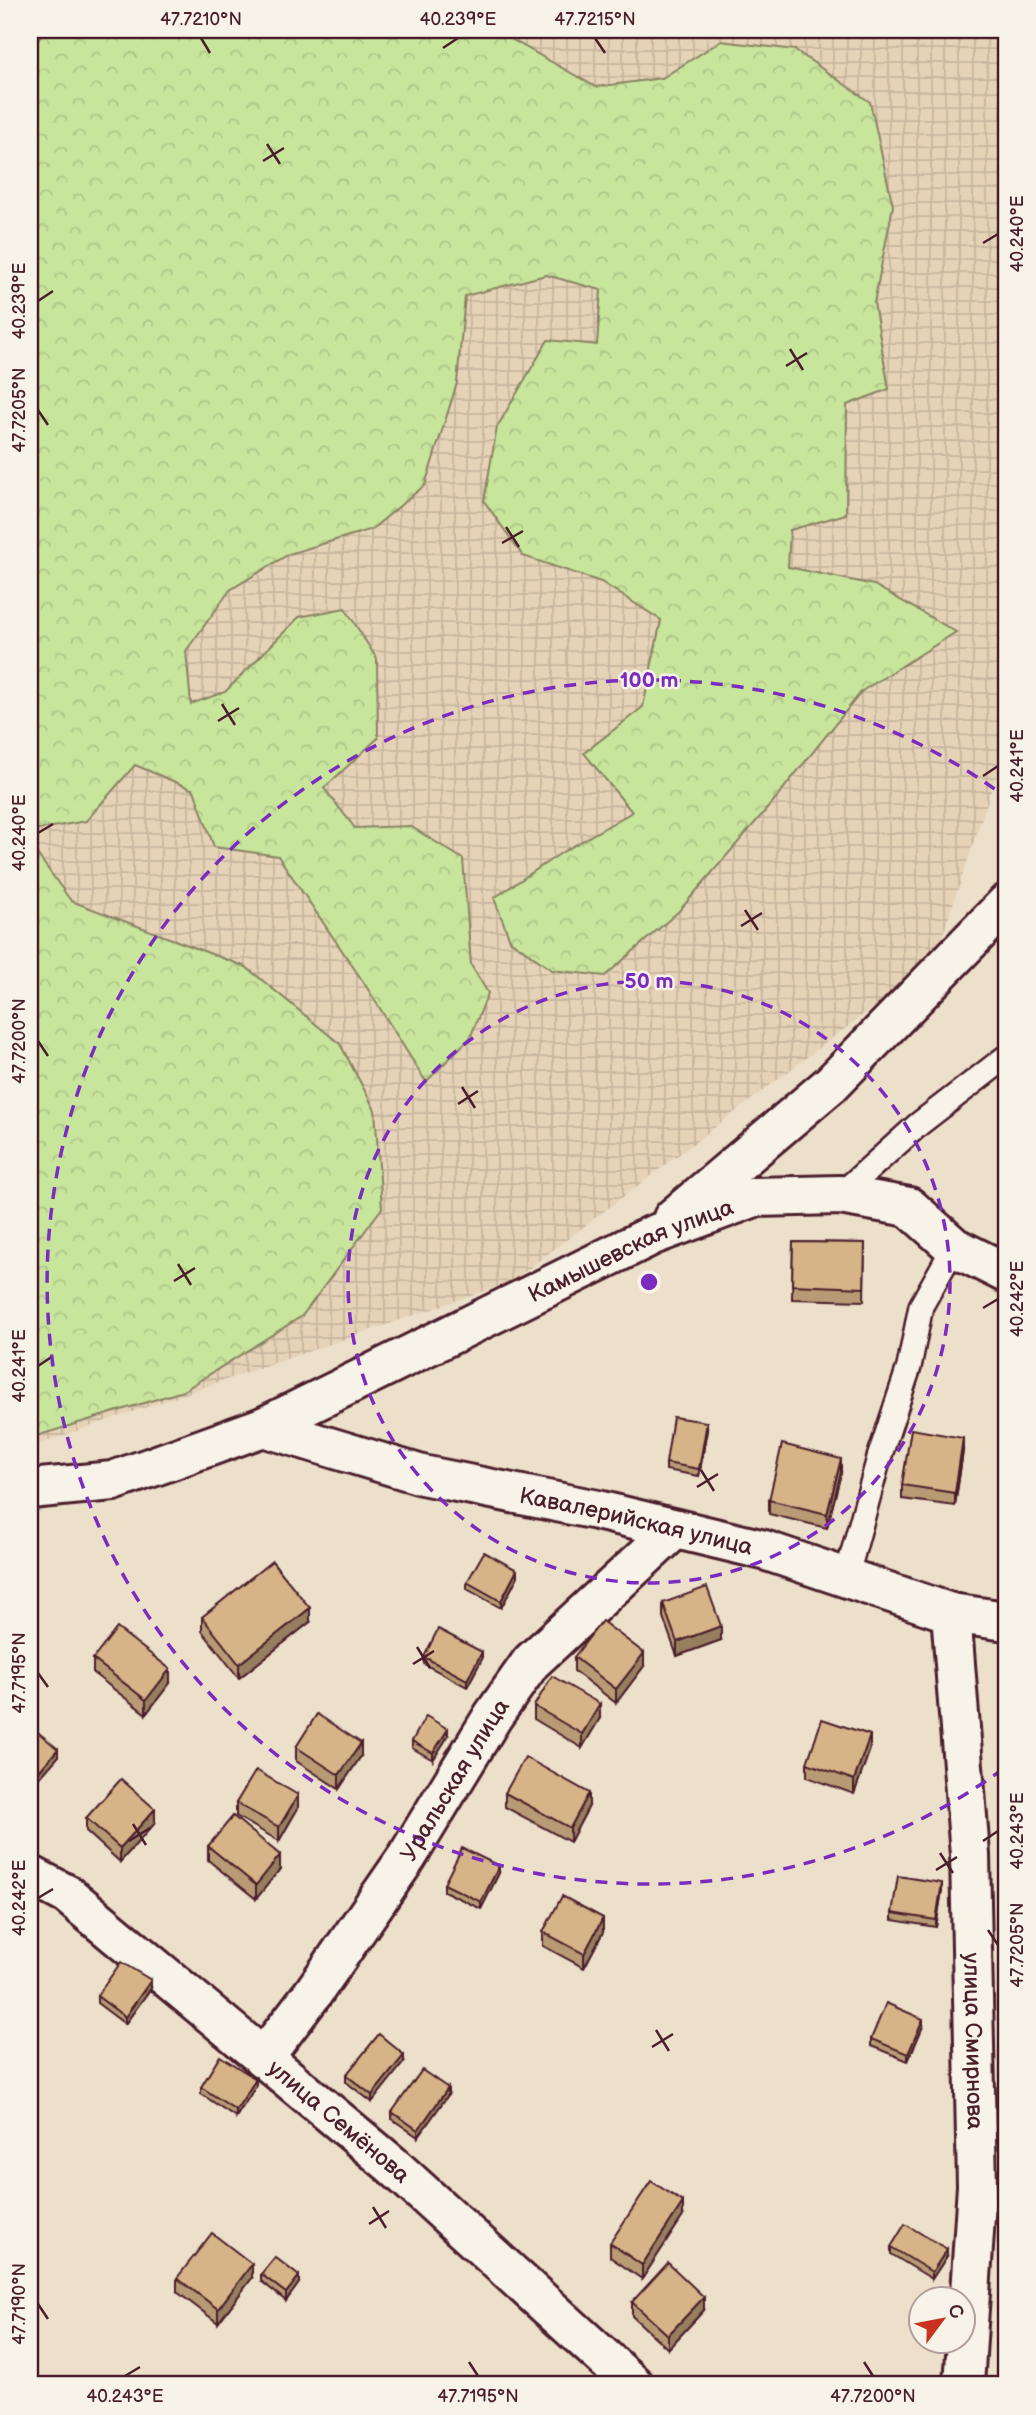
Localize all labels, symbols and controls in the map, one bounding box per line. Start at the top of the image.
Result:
text: 47.7210°N [160,9,242,30]
text: 40.239°E [420,9,497,30]
text: 47.7215°N [554,9,636,30]
text: 40.240°E [1007,195,1028,273]
text: 40.239°E [9,262,30,339]
text: 47.7205°N [9,367,30,453]
text: 100 m [620,668,678,693]
text: 40.241°E [1007,729,1028,803]
text: 40.240°E [9,794,30,872]
text: 50 m [625,969,673,994]
text: 47.7200°N [9,998,30,1084]
street label: Камышевская улица [524,1193,738,1309]
text: 40.242°E [1007,1261,1028,1337]
centre of rings [637,1270,661,1294]
text: 40.241°E [9,1329,30,1403]
street label: Кавалерийская улица [517,1482,756,1562]
text: 47.7195°N [9,1632,30,1714]
street label: Уральская улица [395,1693,516,1867]
text: 40.243°E [1007,1792,1028,1870]
text: 40.242°E [9,1860,30,1936]
text: 47.7205°N [1007,1902,1028,1988]
street label: улица Смирнова [957,1952,989,2130]
street label: улица Семёнова [262,2054,416,2190]
text: 47.7190°N [9,2263,30,2345]
north arrow [906,2286,976,2356]
text: С [942,2300,968,2323]
text: 40.243°E [86,2386,164,2407]
text: 47.7195°N [437,2386,519,2407]
text: 47.7200°N [830,2386,916,2407]

